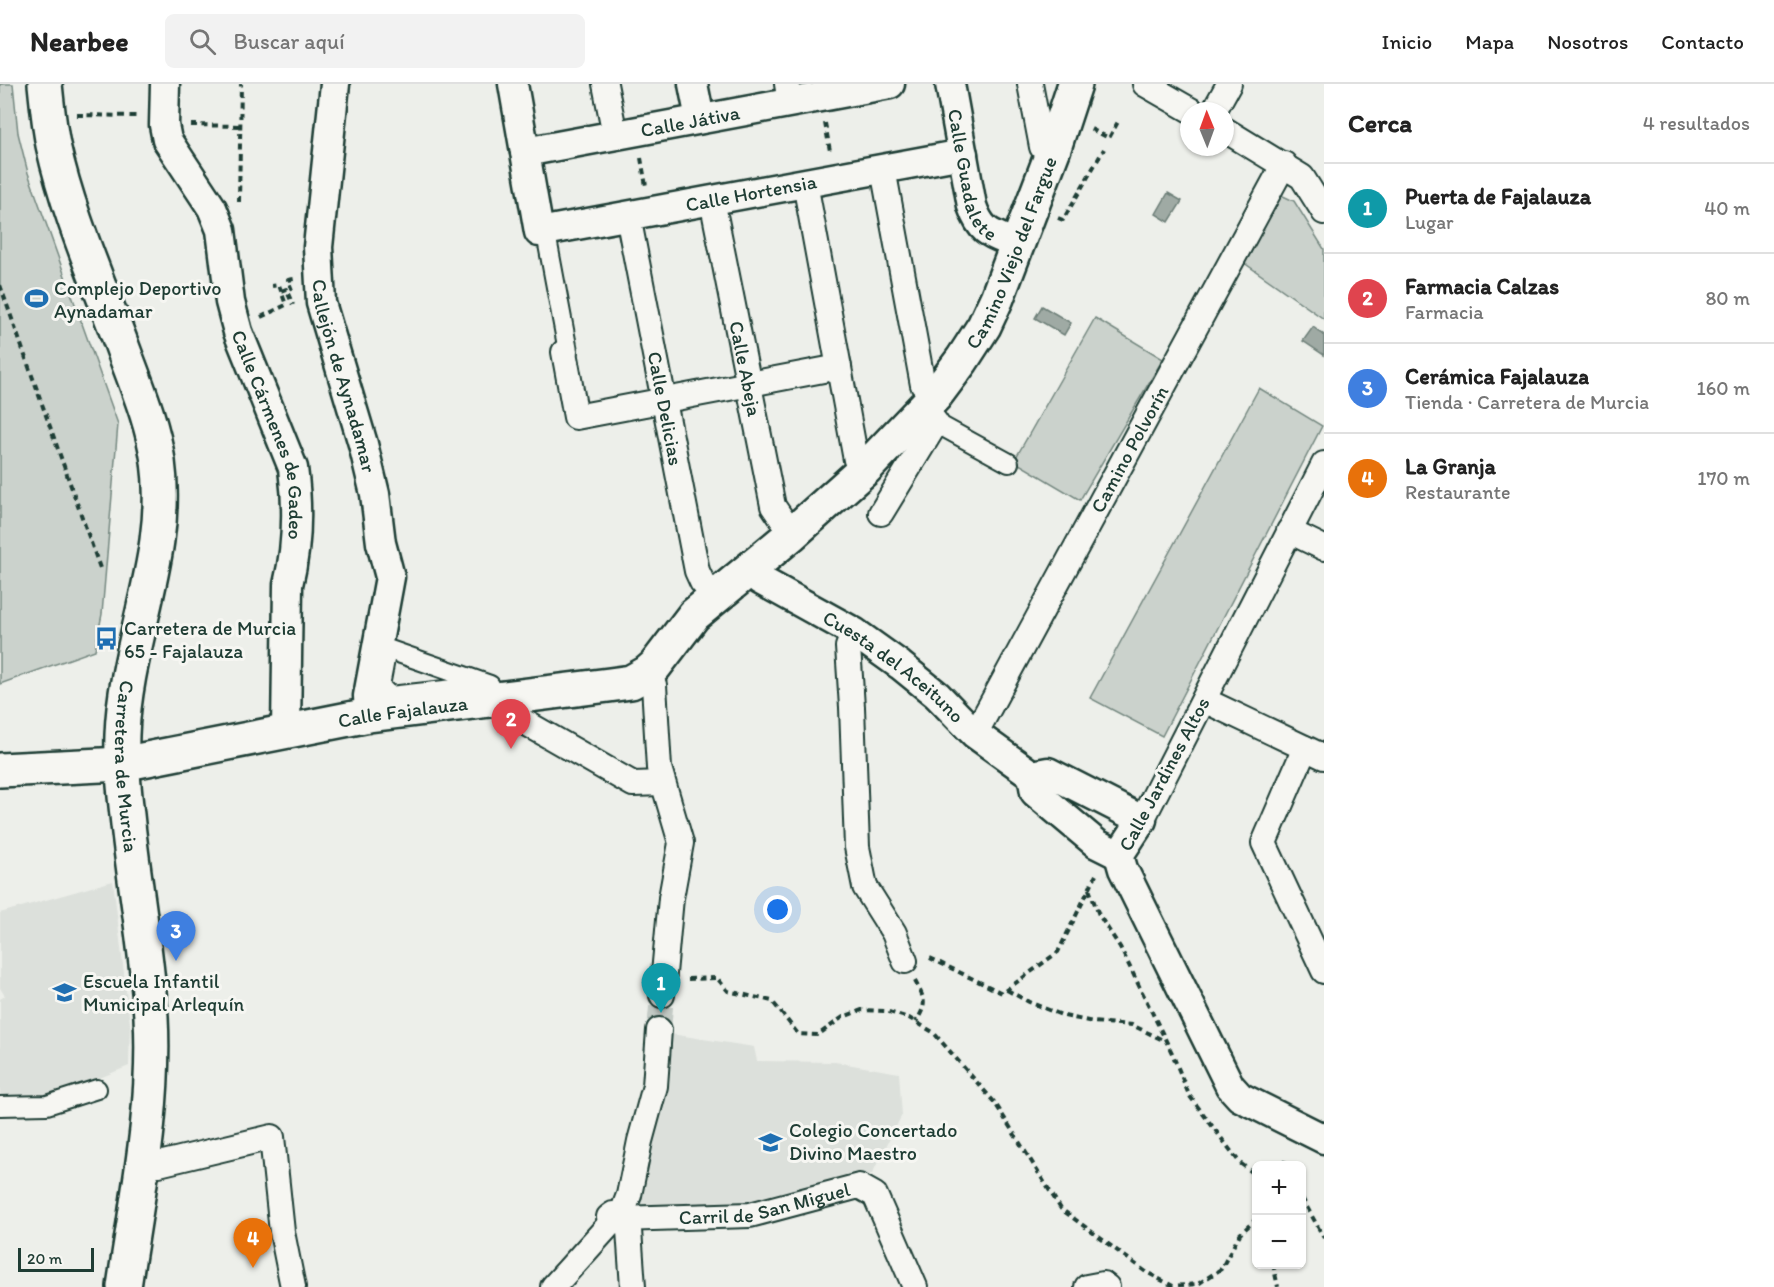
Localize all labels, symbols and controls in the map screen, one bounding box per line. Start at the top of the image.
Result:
search box [165,14,585,68]
text: Nearbee [30,24,129,58]
icon: search [186,25,219,58]
text: Buscar aquí [234,28,345,55]
text: Inicio [1382,29,1432,54]
text: Mapa [1465,29,1514,54]
text: Nosotros [1547,29,1628,54]
text: Contacto [1661,29,1744,54]
street label: Calle Játiva [639,100,742,142]
north arrow [1180,102,1234,156]
street label: Calle Guadalete [943,107,1001,246]
text: Cerca [1348,107,1412,139]
text: 4 resultados [1643,111,1750,135]
street label: Camino Viejo del Fargue [960,153,1062,353]
street label: Calle Hortensia [684,169,819,217]
text: Puerta de Fajalauza [1405,183,1591,210]
text: 1 [1363,196,1372,220]
text: 40 m [1704,196,1750,220]
text: Lugar [1405,210,1454,234]
text: Farmacia Calzas [1405,273,1559,300]
place label: Complejo Deportivo Aynadamar [54,276,221,323]
street label: Callejón de Aynadamar [308,279,381,475]
sports icon: Complejo Deportivo Aynadamar [23,286,49,312]
text: 2 [1362,286,1373,310]
text: 80 m [1705,286,1750,310]
text: Farmacia [1405,300,1484,324]
street label: Calle Abeja [724,319,767,419]
street label: Calle Cármenes de Gadeo [226,326,308,541]
street label: Calle Delicias [643,349,688,468]
text: Cerámica Fajalauza [1405,363,1589,390]
text: 3 [1362,376,1373,400]
text: 160 m [1697,376,1750,400]
street label: Camino Polvorín [1085,382,1174,517]
text: Tienda · Carretera de Murcia [1405,390,1649,414]
text: La Granja [1405,453,1496,480]
text: 4 [1361,466,1374,490]
text: 170 m [1697,466,1750,490]
text: Restaurante [1405,480,1510,504]
street label: Cuesta del Aceituno [819,605,969,728]
place label: Carretera de Murcia 65 - Fajalauza [124,616,296,663]
bus stop icon: Carretera de Murcia 65 - Fajalauza [93,626,119,652]
street label: Carretera de Murcia [110,679,143,854]
street label: Calle Fajalauza [336,691,470,733]
street label: Calle Jardines Altos [1113,693,1215,855]
pin: 2 [492,700,530,749]
your location [763,895,792,924]
pin: 3 [156,912,195,961]
pin: 1 [642,964,680,1013]
place label: Escuela Infantil Municipal Arlequín [83,969,245,1016]
school or university icon: Escuela Infantil Municipal Arlequín [52,979,78,1005]
place label: Colegio Concertado Divino Maestro [789,1118,957,1165]
school or university icon: Colegio Concertado Divino Maestro [758,1129,784,1155]
map controls [1252,1161,1306,1269]
button: + [1252,1161,1306,1215]
street label: Carril de San Miguel [679,1177,853,1229]
button: − [1252,1215,1306,1269]
pin: 4 [234,1218,272,1268]
scale bar [18,1245,94,1272]
text: 20 m [27,1249,62,1268]

